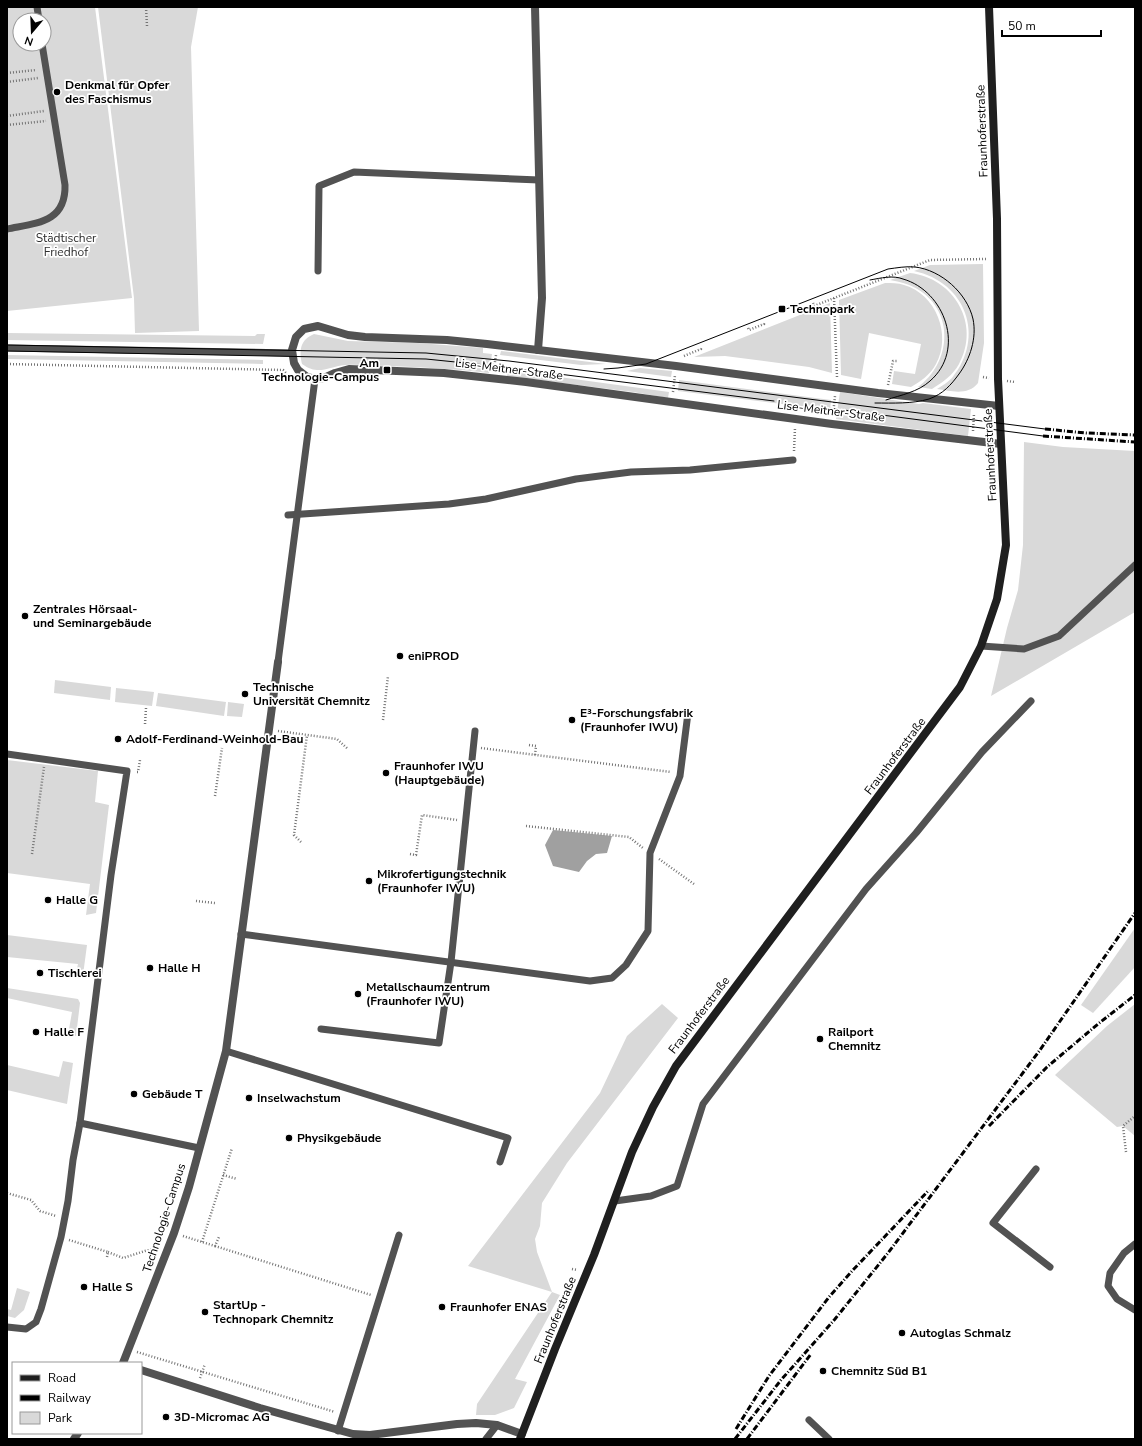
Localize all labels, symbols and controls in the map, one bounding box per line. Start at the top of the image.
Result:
north arrow [12,12,52,52]
scale bar [1002,12,1101,38]
text: 50 m [1008,18,1036,34]
text: N [23,33,35,49]
place label: Denkmal für Opfer des Faschismus [65,77,170,107]
street label: Fraunhoferstraße [972,84,992,178]
marker: Denkmal für Opfer des Faschismus [52,87,62,97]
park label: Städtischer Friedhof [36,230,97,260]
place label: Technopark [790,301,855,317]
marker: Technopark [777,304,787,314]
street label: Lise-Meitner-Straße [454,354,564,384]
place label: Am Technologie-Campus [261,355,379,385]
marker: Am Technologie-Campus [382,365,392,375]
street label: Lise-Meitner-Straße [776,396,886,426]
street label: Fraunhoferstraße [980,408,1000,502]
place label: Zentrales Hörsaal- und Seminargebäude [33,601,152,631]
marker: Zentrales Hörsaal- und Seminargebäude [20,611,30,621]
place label: eniPROD [408,648,459,664]
marker: eniPROD [395,651,405,661]
place label: Technische Universität Chemnitz [253,679,370,709]
marker: Technische Universität Chemnitz [240,689,250,699]
place label: E³-Forschungsfabrik (Fraunhofer IWU) [580,705,693,735]
street label: Fraunhoferstraße [861,714,929,798]
marker: E³-Forschungsfabrik (Fraunhofer IWU) [567,715,577,725]
place label: Adolf-Ferdinand-Weinhold-Bau [126,731,304,747]
marker: Adolf-Ferdinand-Weinhold-Bau [113,734,123,744]
place label: Fraunhofer IWU (Hauptgebäude) [394,758,485,788]
marker: Fraunhofer IWU (Hauptgebäude) [381,768,391,778]
place label: Mikrofertigungstechnik (Fraunhofer IWU) [377,866,507,896]
marker: Mikrofertigungstechnik (Fraunhofer IWU) [364,876,374,886]
place label: Halle G [56,892,98,908]
marker: Halle G [43,895,53,905]
place label: Halle H [158,960,200,976]
marker: Halle H [145,963,155,973]
place label: Tischlerei [48,965,102,981]
marker: Tischlerei [35,968,45,978]
street label: Fraunhoferstraße [665,973,733,1057]
place label: Metallschaumzentrum (Fraunhofer IWU) [366,979,490,1009]
marker: Metallschaumzentrum (Fraunhofer IWU) [353,989,363,999]
place label: Halle F [44,1024,84,1040]
place label: Railport Chemnitz [828,1024,881,1054]
marker: Halle F [31,1027,41,1037]
marker: Railport Chemnitz [815,1034,825,1044]
place label: Gebäude T [142,1086,203,1102]
marker: Gebäude T [129,1089,139,1099]
place label: Inselwachstum [257,1090,341,1106]
marker: Inselwachstum [244,1093,254,1103]
place label: Physikgebäude [297,1130,382,1146]
marker: Physikgebäude [284,1133,294,1143]
street label: Technologie-Campus [139,1161,189,1275]
street label: Fraunhoferstraße [530,1274,580,1366]
place label: Halle S [92,1279,133,1295]
marker: Halle S [79,1282,89,1292]
place label: StartUp - Technopark Chemnitz [213,1297,334,1327]
place label: Fraunhofer ENAS [450,1299,547,1315]
marker: Fraunhofer ENAS [437,1302,447,1312]
marker: StartUp - Technopark Chemnitz [200,1307,210,1317]
place label: Autoglas Schmalz [910,1325,1011,1341]
marker: Autoglas Schmalz [897,1328,907,1338]
legend [12,1362,142,1434]
place label: Chemnitz Süd B1 [831,1363,927,1379]
marker: Chemnitz Süd B1 [818,1366,828,1376]
text: Road [48,1370,76,1386]
text: Railway [48,1390,92,1406]
place label: 3D-Micromac AG [174,1409,270,1425]
text: Park [48,1410,73,1426]
marker: 3D-Micromac AG [161,1412,171,1422]

